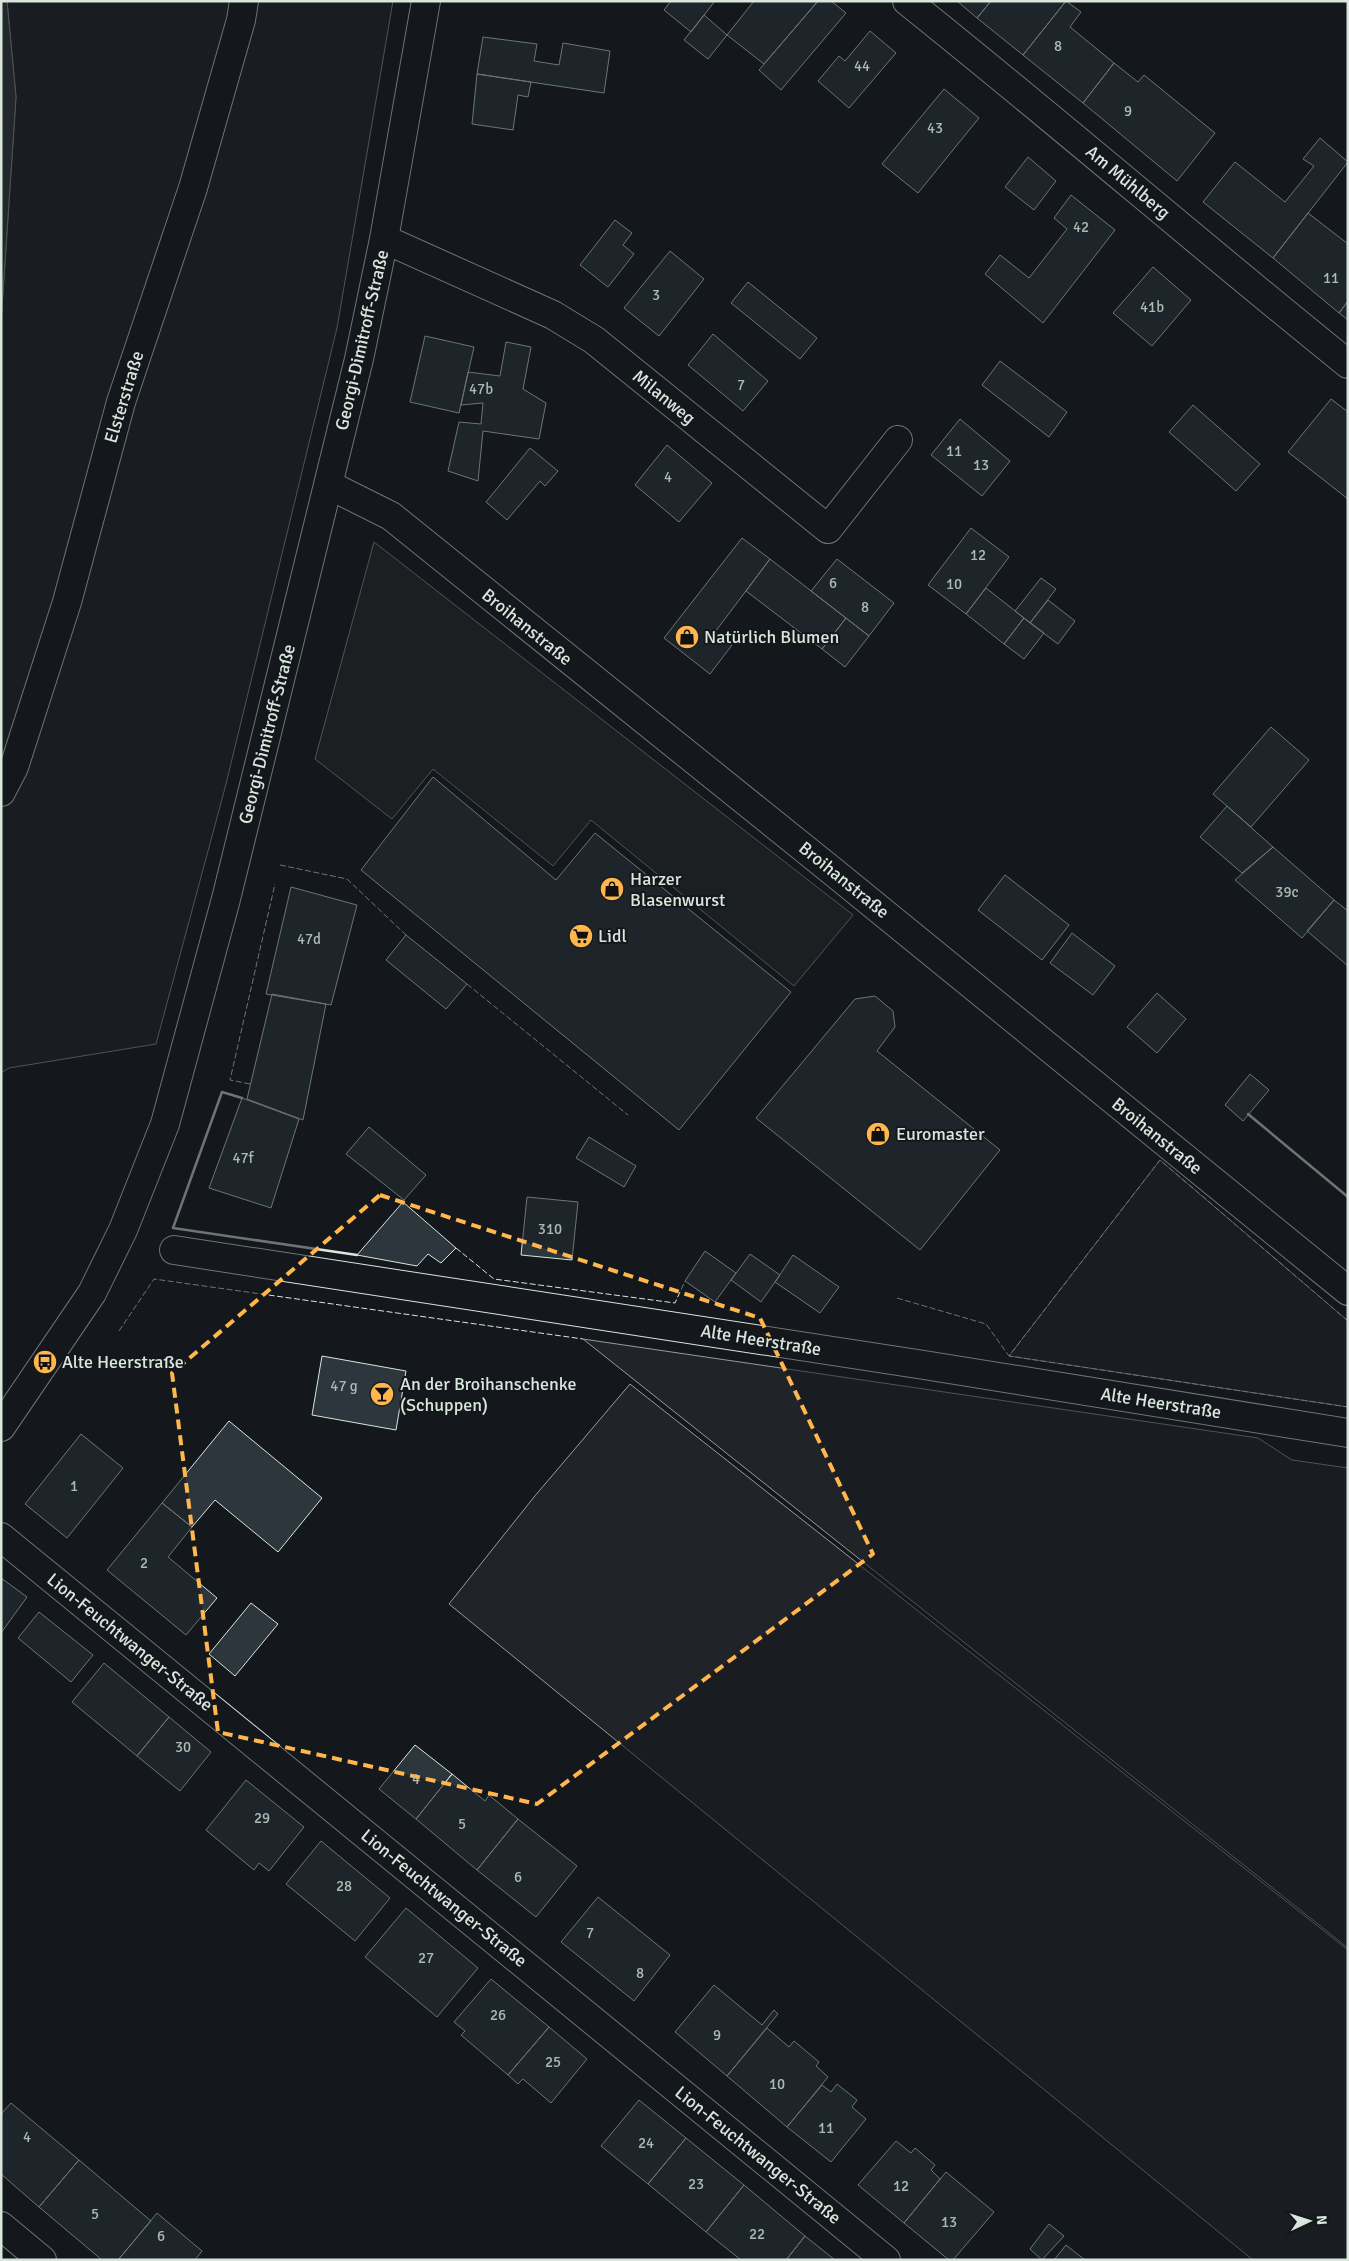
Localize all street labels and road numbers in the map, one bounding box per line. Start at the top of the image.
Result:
street label: Am Mühlberg [1081,140,1175,224]
street label: Georgi-Dimitroff-Straße [331,248,393,432]
street label: Elsterstraße [100,348,148,446]
street label: Milanweg [628,365,700,429]
street label: Broihanstraße [477,584,577,670]
street label: Georgi-Dimitroff-Straße [234,642,300,826]
street label: Broihanstraße [794,837,894,923]
street label: Broihanstraße [1107,1093,1207,1179]
street label: Alte Heerstraße [699,1320,823,1360]
street label: Alte Heerstraße [1099,1383,1223,1423]
street label: Lion-Feuchtwanger-Straße [43,1568,217,1716]
street label: Lion-Feuchtwanger-Straße [357,1824,531,1972]
street label: Lion-Feuchtwanger-Straße [671,2081,845,2229]

